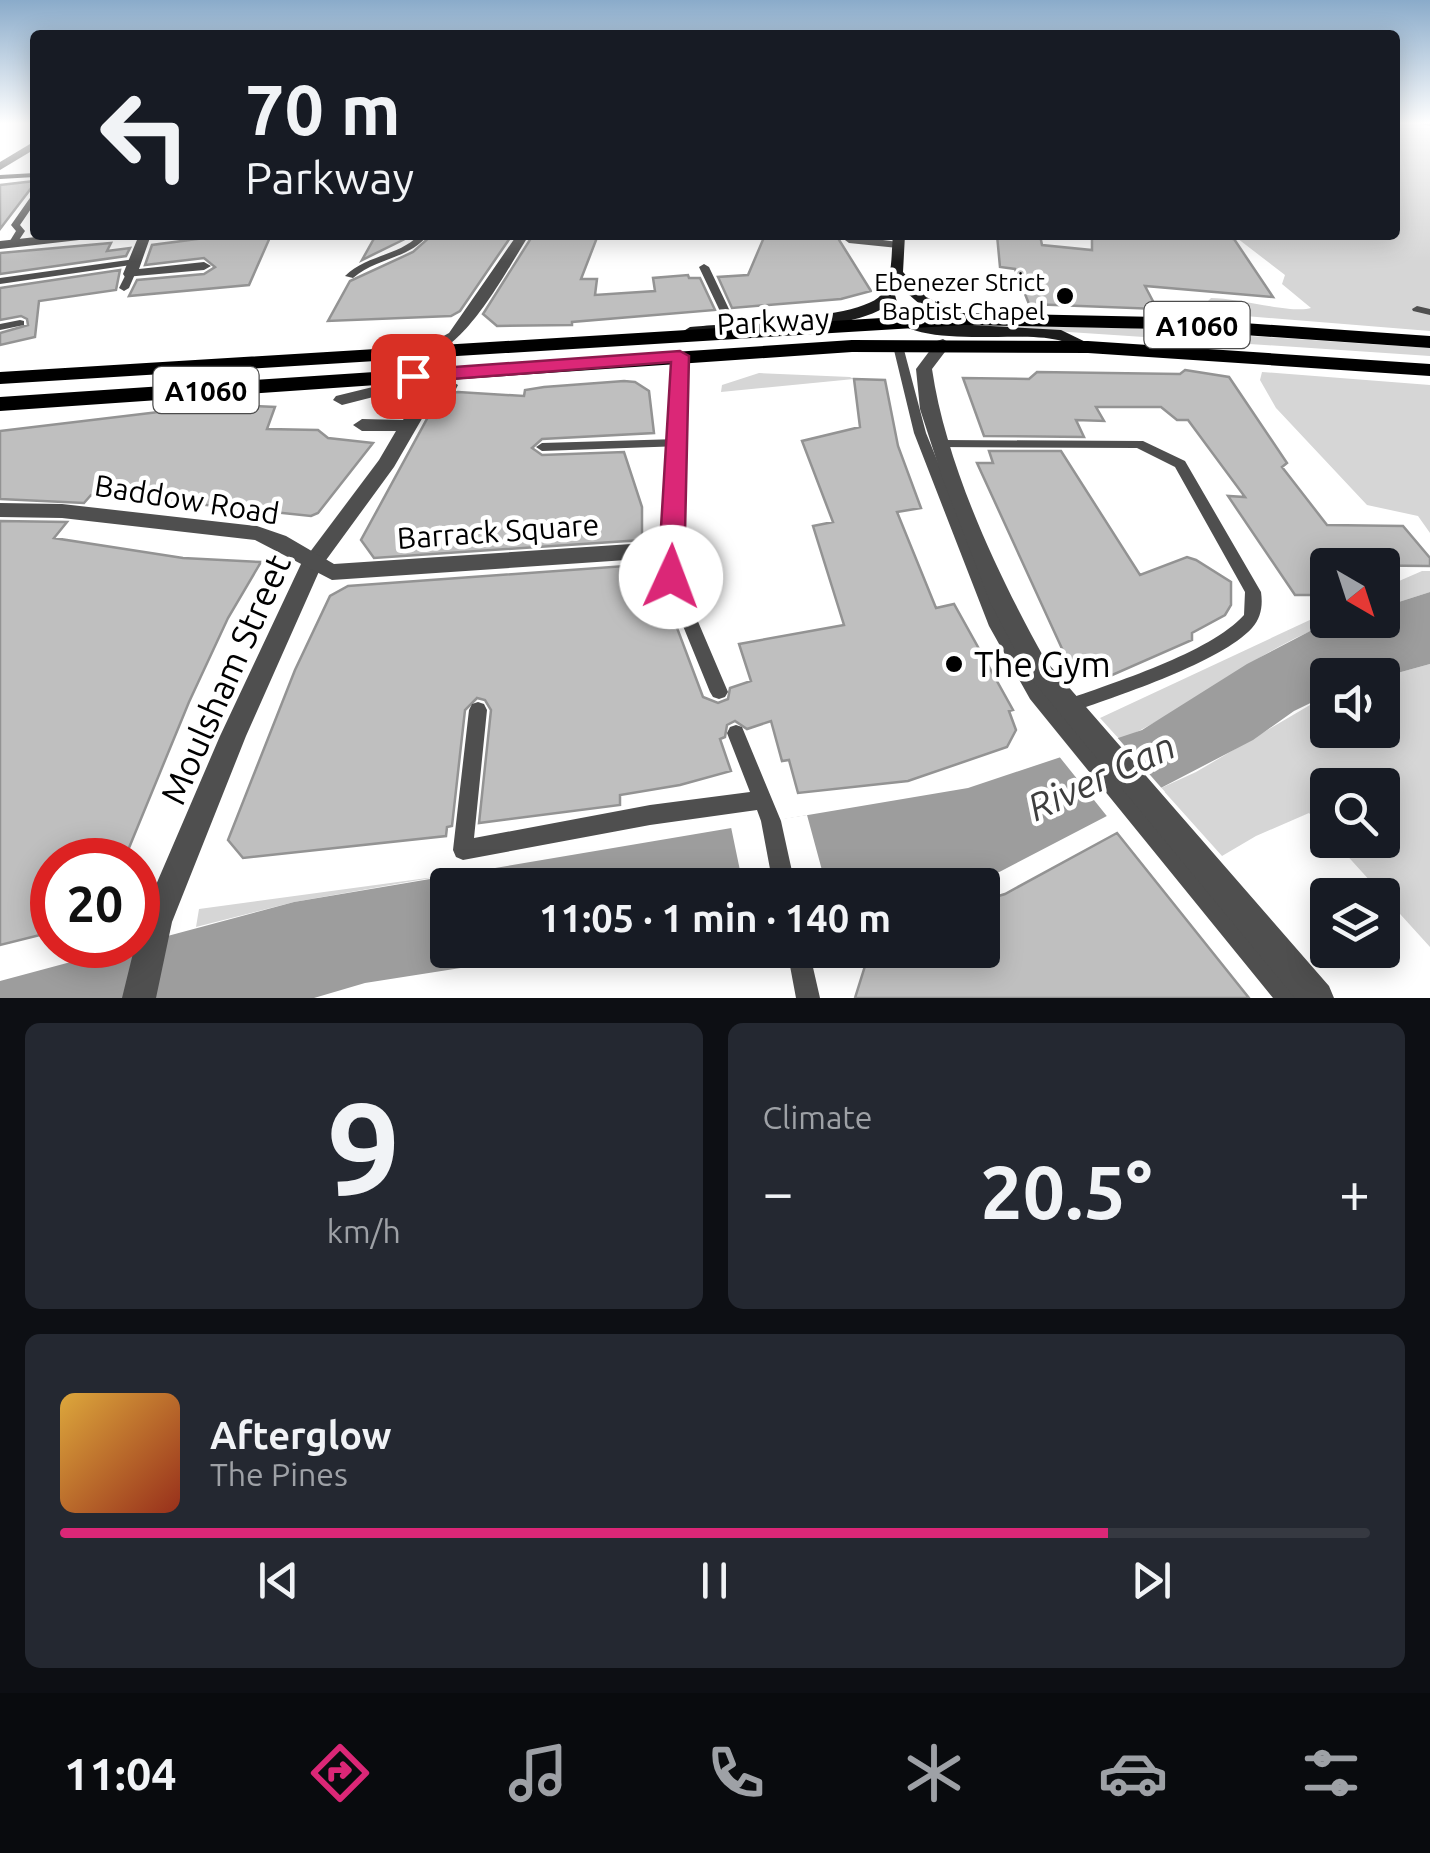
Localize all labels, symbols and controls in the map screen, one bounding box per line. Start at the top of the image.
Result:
icon: left [80,70,210,200]
text: 70 m [245,70,401,148]
text: Parkway [245,152,414,203]
place label: Ebenezer Strict Baptist Chapel [874,268,1045,325]
marker: Ebenezer Strict Baptist Chapel [1054,285,1076,307]
street label: Parkway [716,301,830,341]
road number: A1060 [1144,302,1250,348]
pin [371,334,456,419]
icon: arrive [386,349,441,404]
road number: A1060 [154,367,258,413]
street label: Baddow Road [92,468,282,530]
street label: Barrack Square [396,507,600,555]
position arrow [619,525,723,629]
street label: Moulsham Street [152,548,298,810]
north arrow [1310,548,1400,638]
map controls [1310,548,1400,968]
place label: The Gym [974,644,1111,684]
marker: The Gym [943,653,965,675]
button: sound [1310,658,1400,748]
water label: River Can [1021,724,1181,828]
button: search [1310,768,1400,858]
speed limit sign: 20 [30,838,160,968]
button: layers [1310,878,1400,968]
text: 11:05 · 1 min · 140 m [539,897,891,939]
text: 9 [327,1075,400,1221]
text: Climate [763,1099,873,1135]
text: 20.5° [980,1149,1152,1233]
text: − [763,1161,794,1222]
text: + [1339,1161,1370,1222]
text: km/h [327,1213,401,1249]
text: Afterglow [210,1414,392,1456]
text: The Pines [210,1456,348,1492]
icon: previous [251,1553,306,1608]
icon: pause [687,1553,742,1608]
icon: next [1124,1553,1179,1608]
icon: directions [305,1738,375,1808]
icon: music [503,1738,573,1808]
icon: phone [701,1738,771,1808]
icon: climate [899,1738,969,1808]
icon: car [1098,1738,1168,1808]
icon: filters [1296,1738,1366,1808]
text: 11:04 [64,1748,177,1799]

